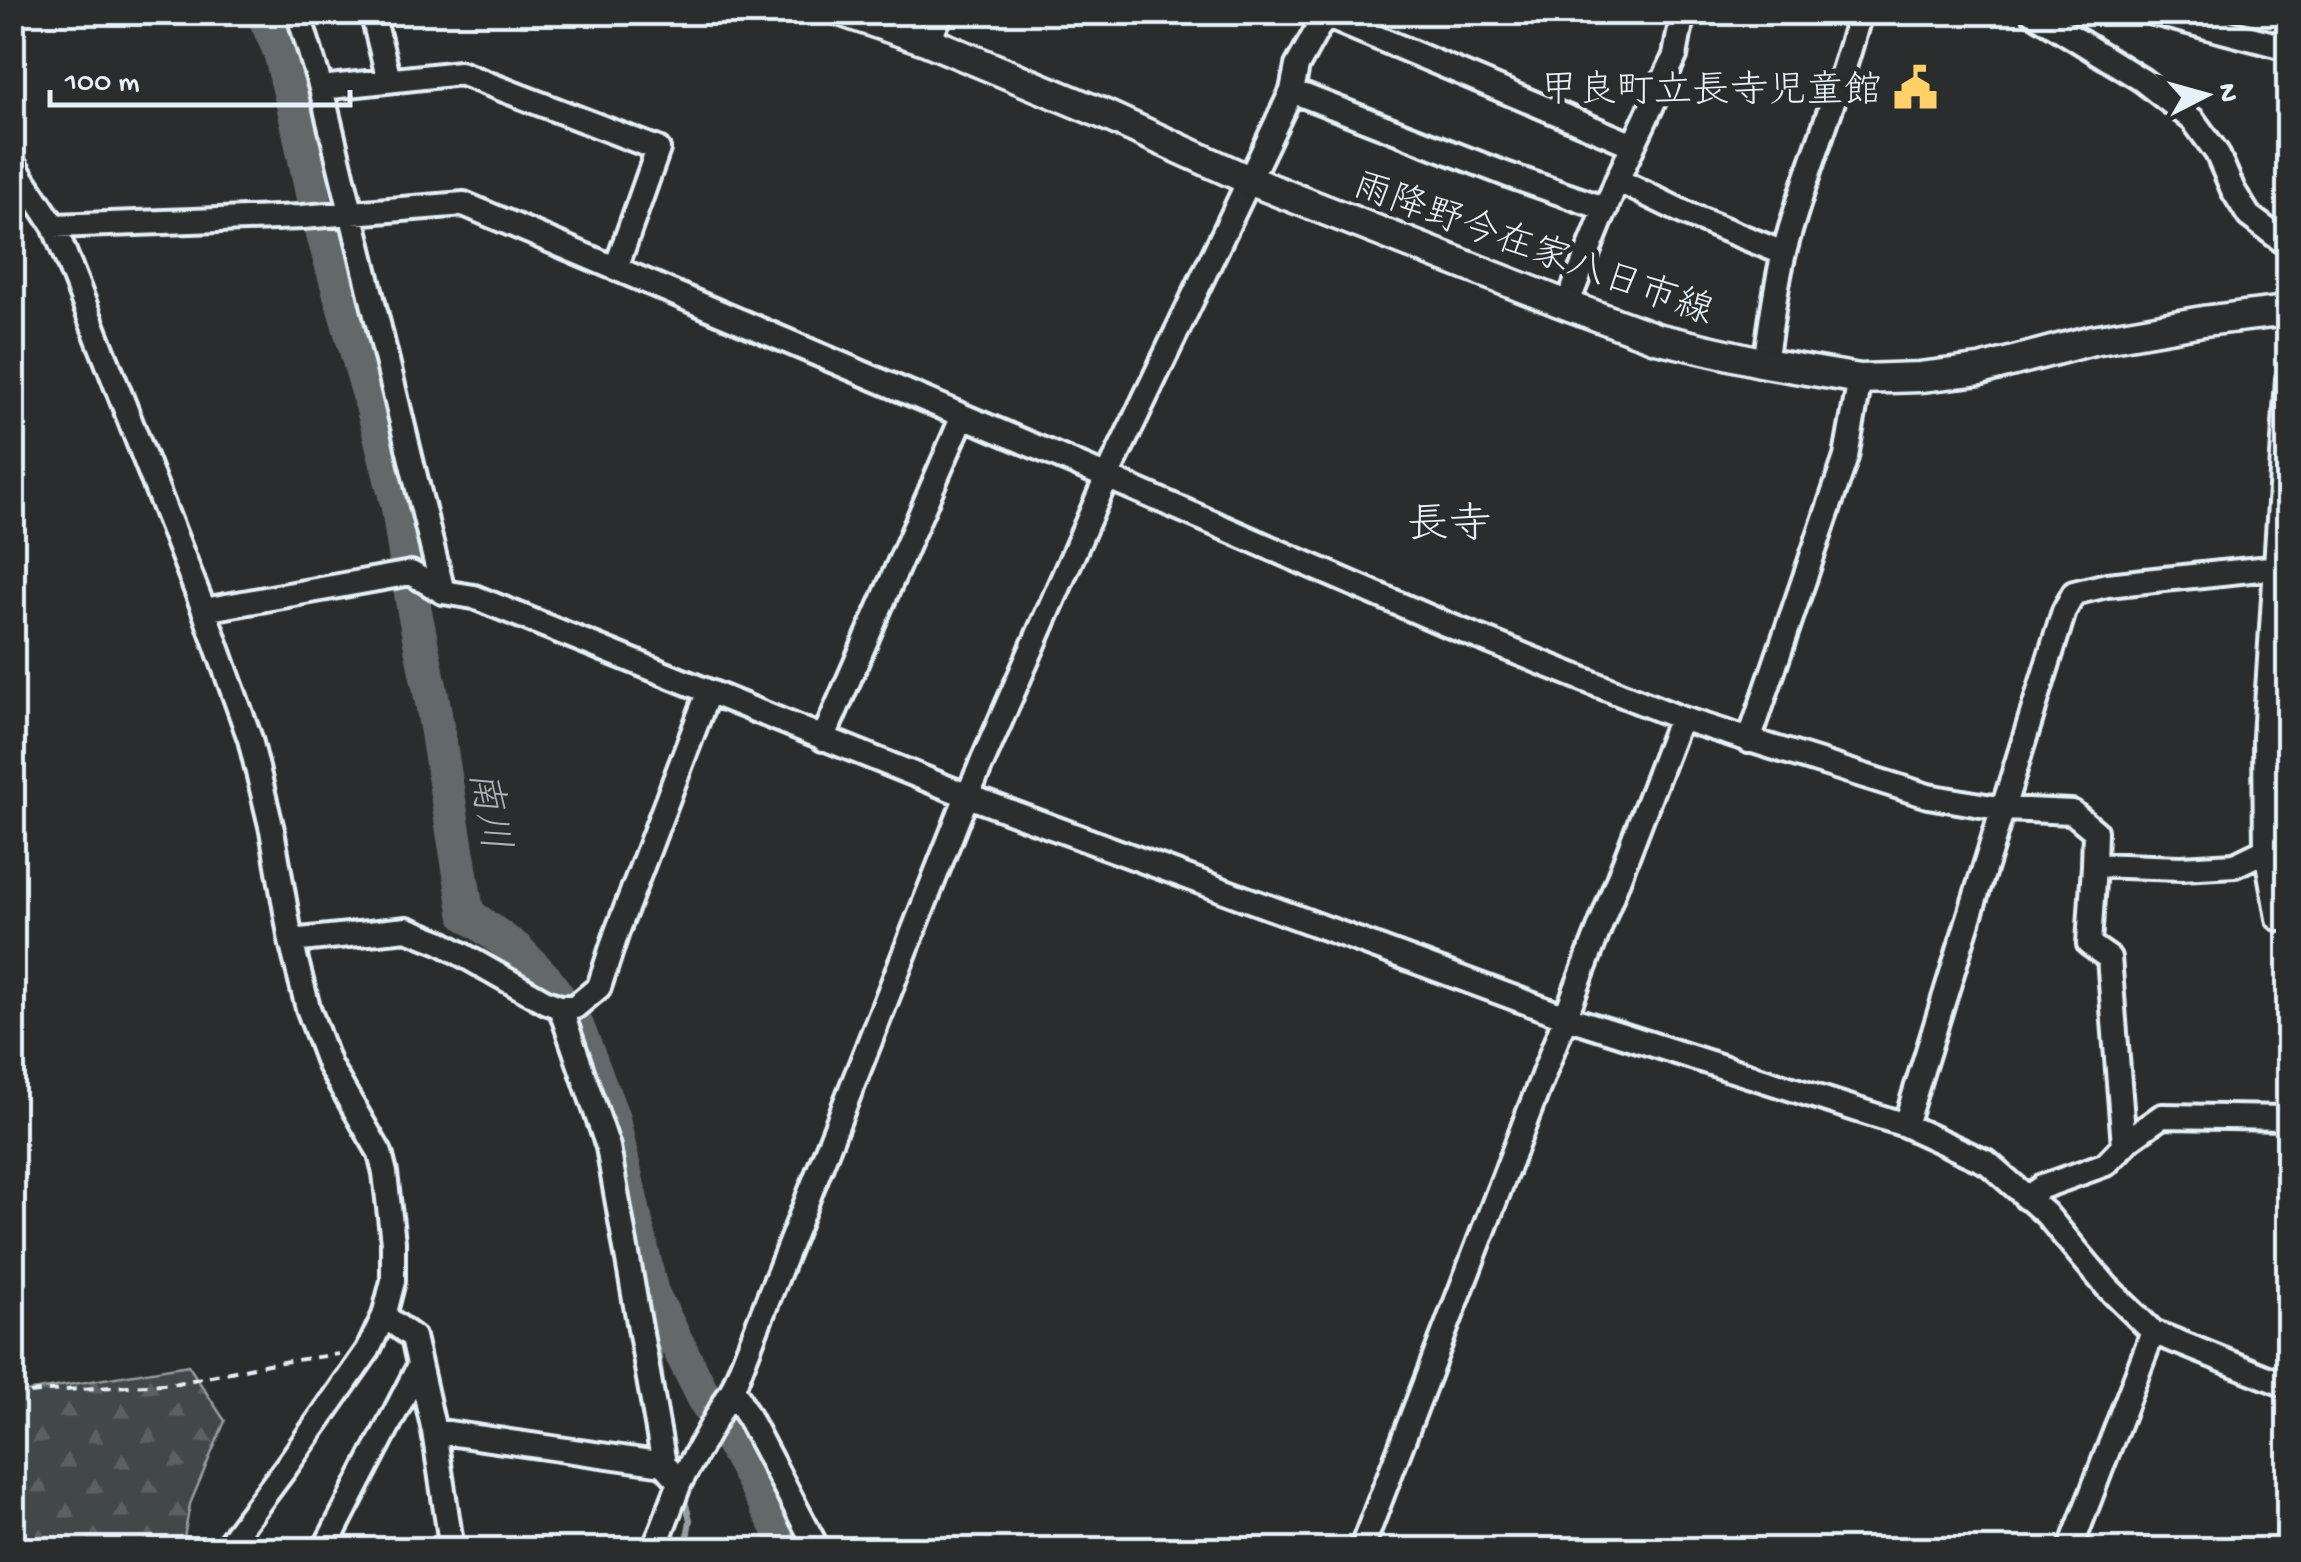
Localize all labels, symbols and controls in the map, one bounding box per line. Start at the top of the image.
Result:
scale bar [50,45,350,107]
north arrow [2156,45,2256,145]
public building icon: 甲良町立長寺児童館 [1891,64,1939,112]
text: 100 m [64,67,140,102]
place label: 甲良町立長寺児童館 [1540,70,1882,116]
text: N [2209,82,2244,104]
street label: 雨降野今在家八日市線 [1346,164,1719,337]
district label: 長寺 [1407,501,1491,553]
water label: 南川 [456,767,518,855]

